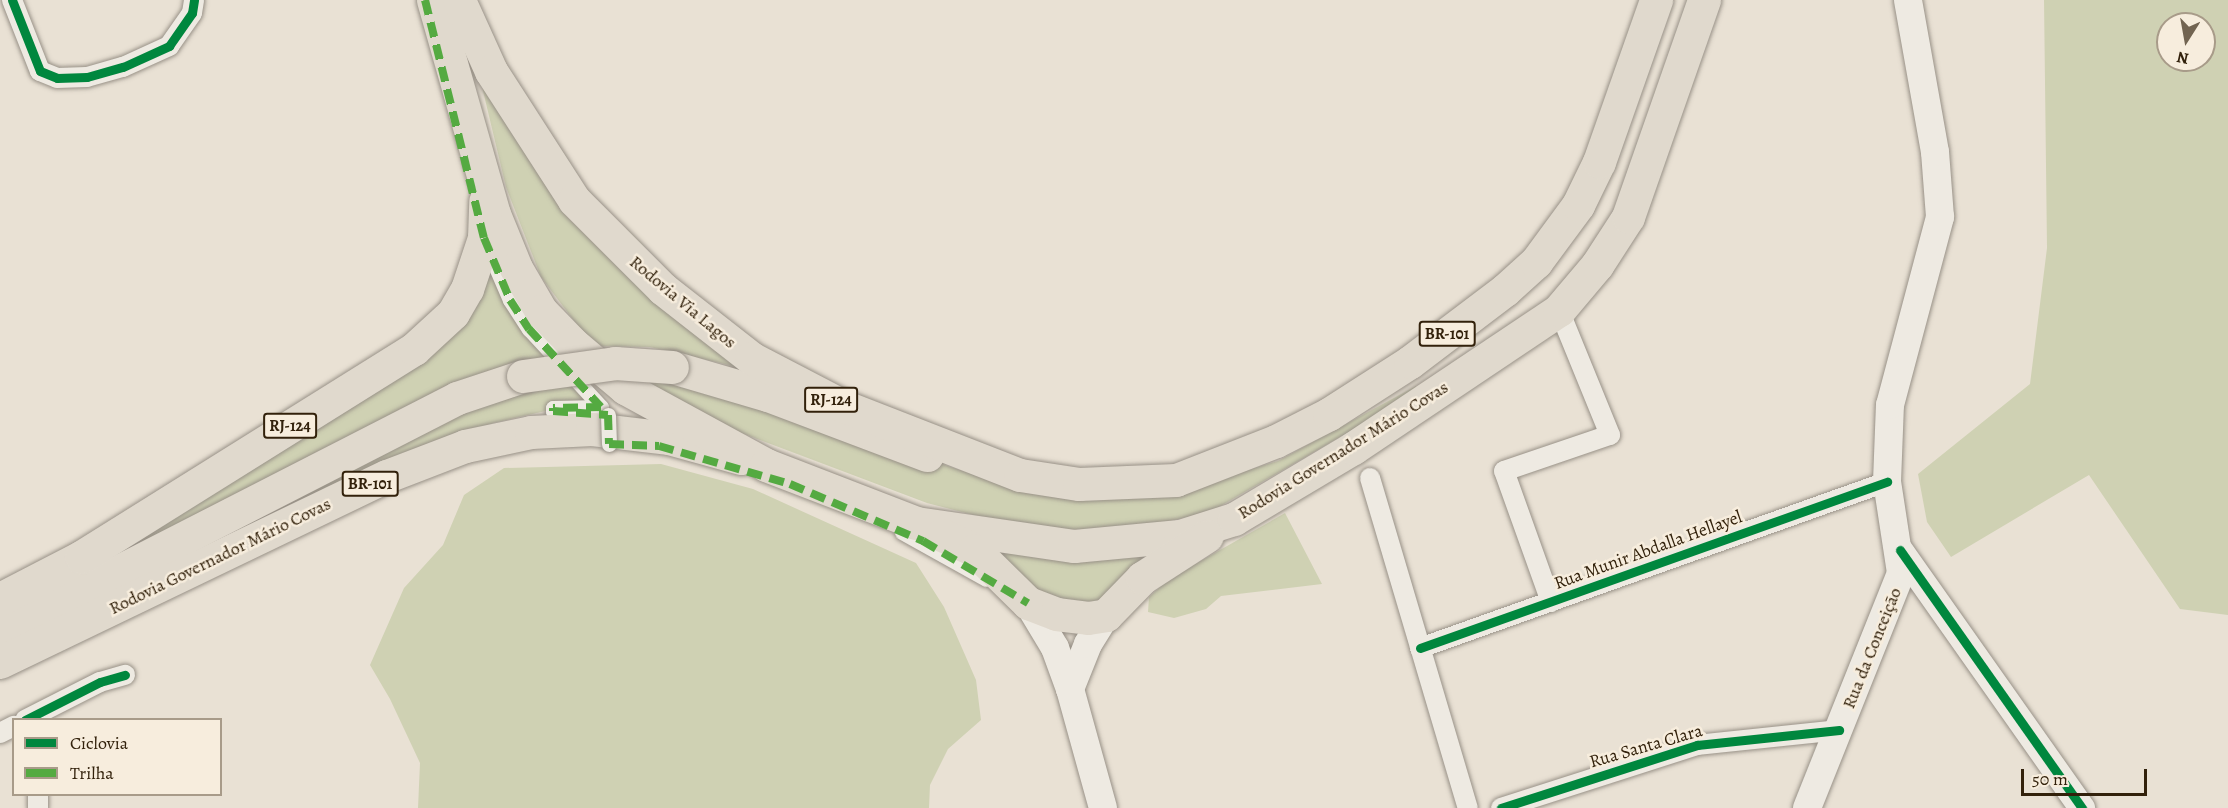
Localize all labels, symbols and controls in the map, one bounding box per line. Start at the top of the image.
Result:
north arrow [2156,12,2216,72]
text: N [2175,46,2191,70]
street label: Rodovia Via Lagos [625,251,741,353]
road number: BR-101 [1418,321,1476,347]
street label: Rodovia Governador Mário Covas [1234,376,1452,524]
road number: RJ-124 [804,387,858,413]
road number: RJ-124 [263,413,317,439]
road number: BR-101 [342,471,398,497]
street label: Rodovia Governador Mário Covas [106,493,334,619]
street label: Rua Munir Abdalla Hellayel [1551,506,1745,594]
street label: Rua da Conceição [1838,584,1906,712]
legend [12,718,222,796]
street label: Rua Santa Clara [1587,720,1705,772]
text: Ciclovia [70,731,128,755]
scale bar [2024,757,2150,795]
text: Trilha [70,761,114,785]
text: 50 m [2032,767,2068,791]

